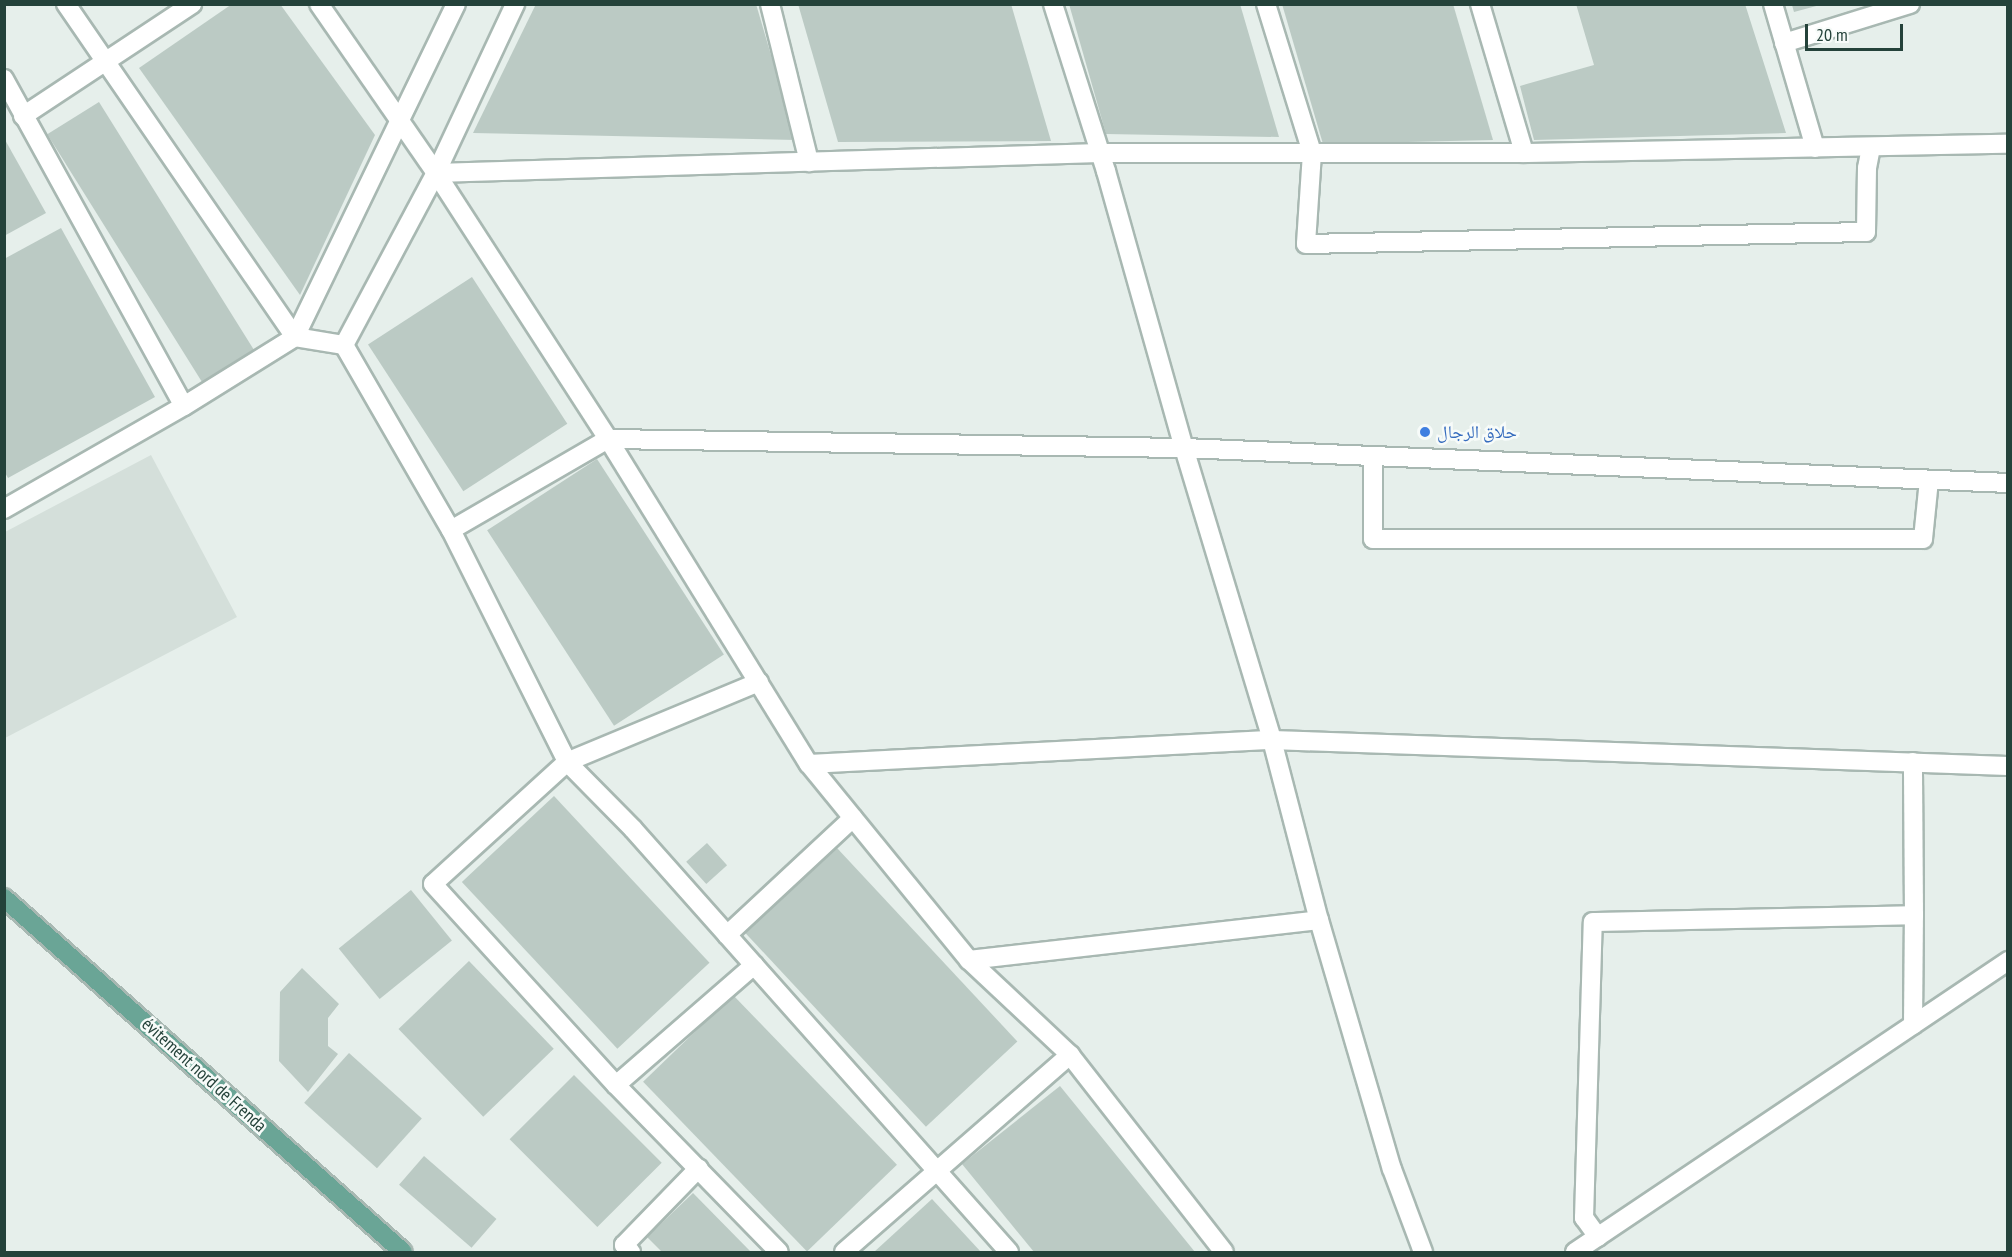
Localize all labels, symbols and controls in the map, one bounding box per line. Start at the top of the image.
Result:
scale bar [1808,12,1906,50]
text: 20 m [1816,23,1848,46]
place label: حلاق الرجال [1437,421,1517,443]
marker: حلاق الرجال [1418,425,1432,439]
street label: évitement nord de Frenda [137,1013,271,1137]

